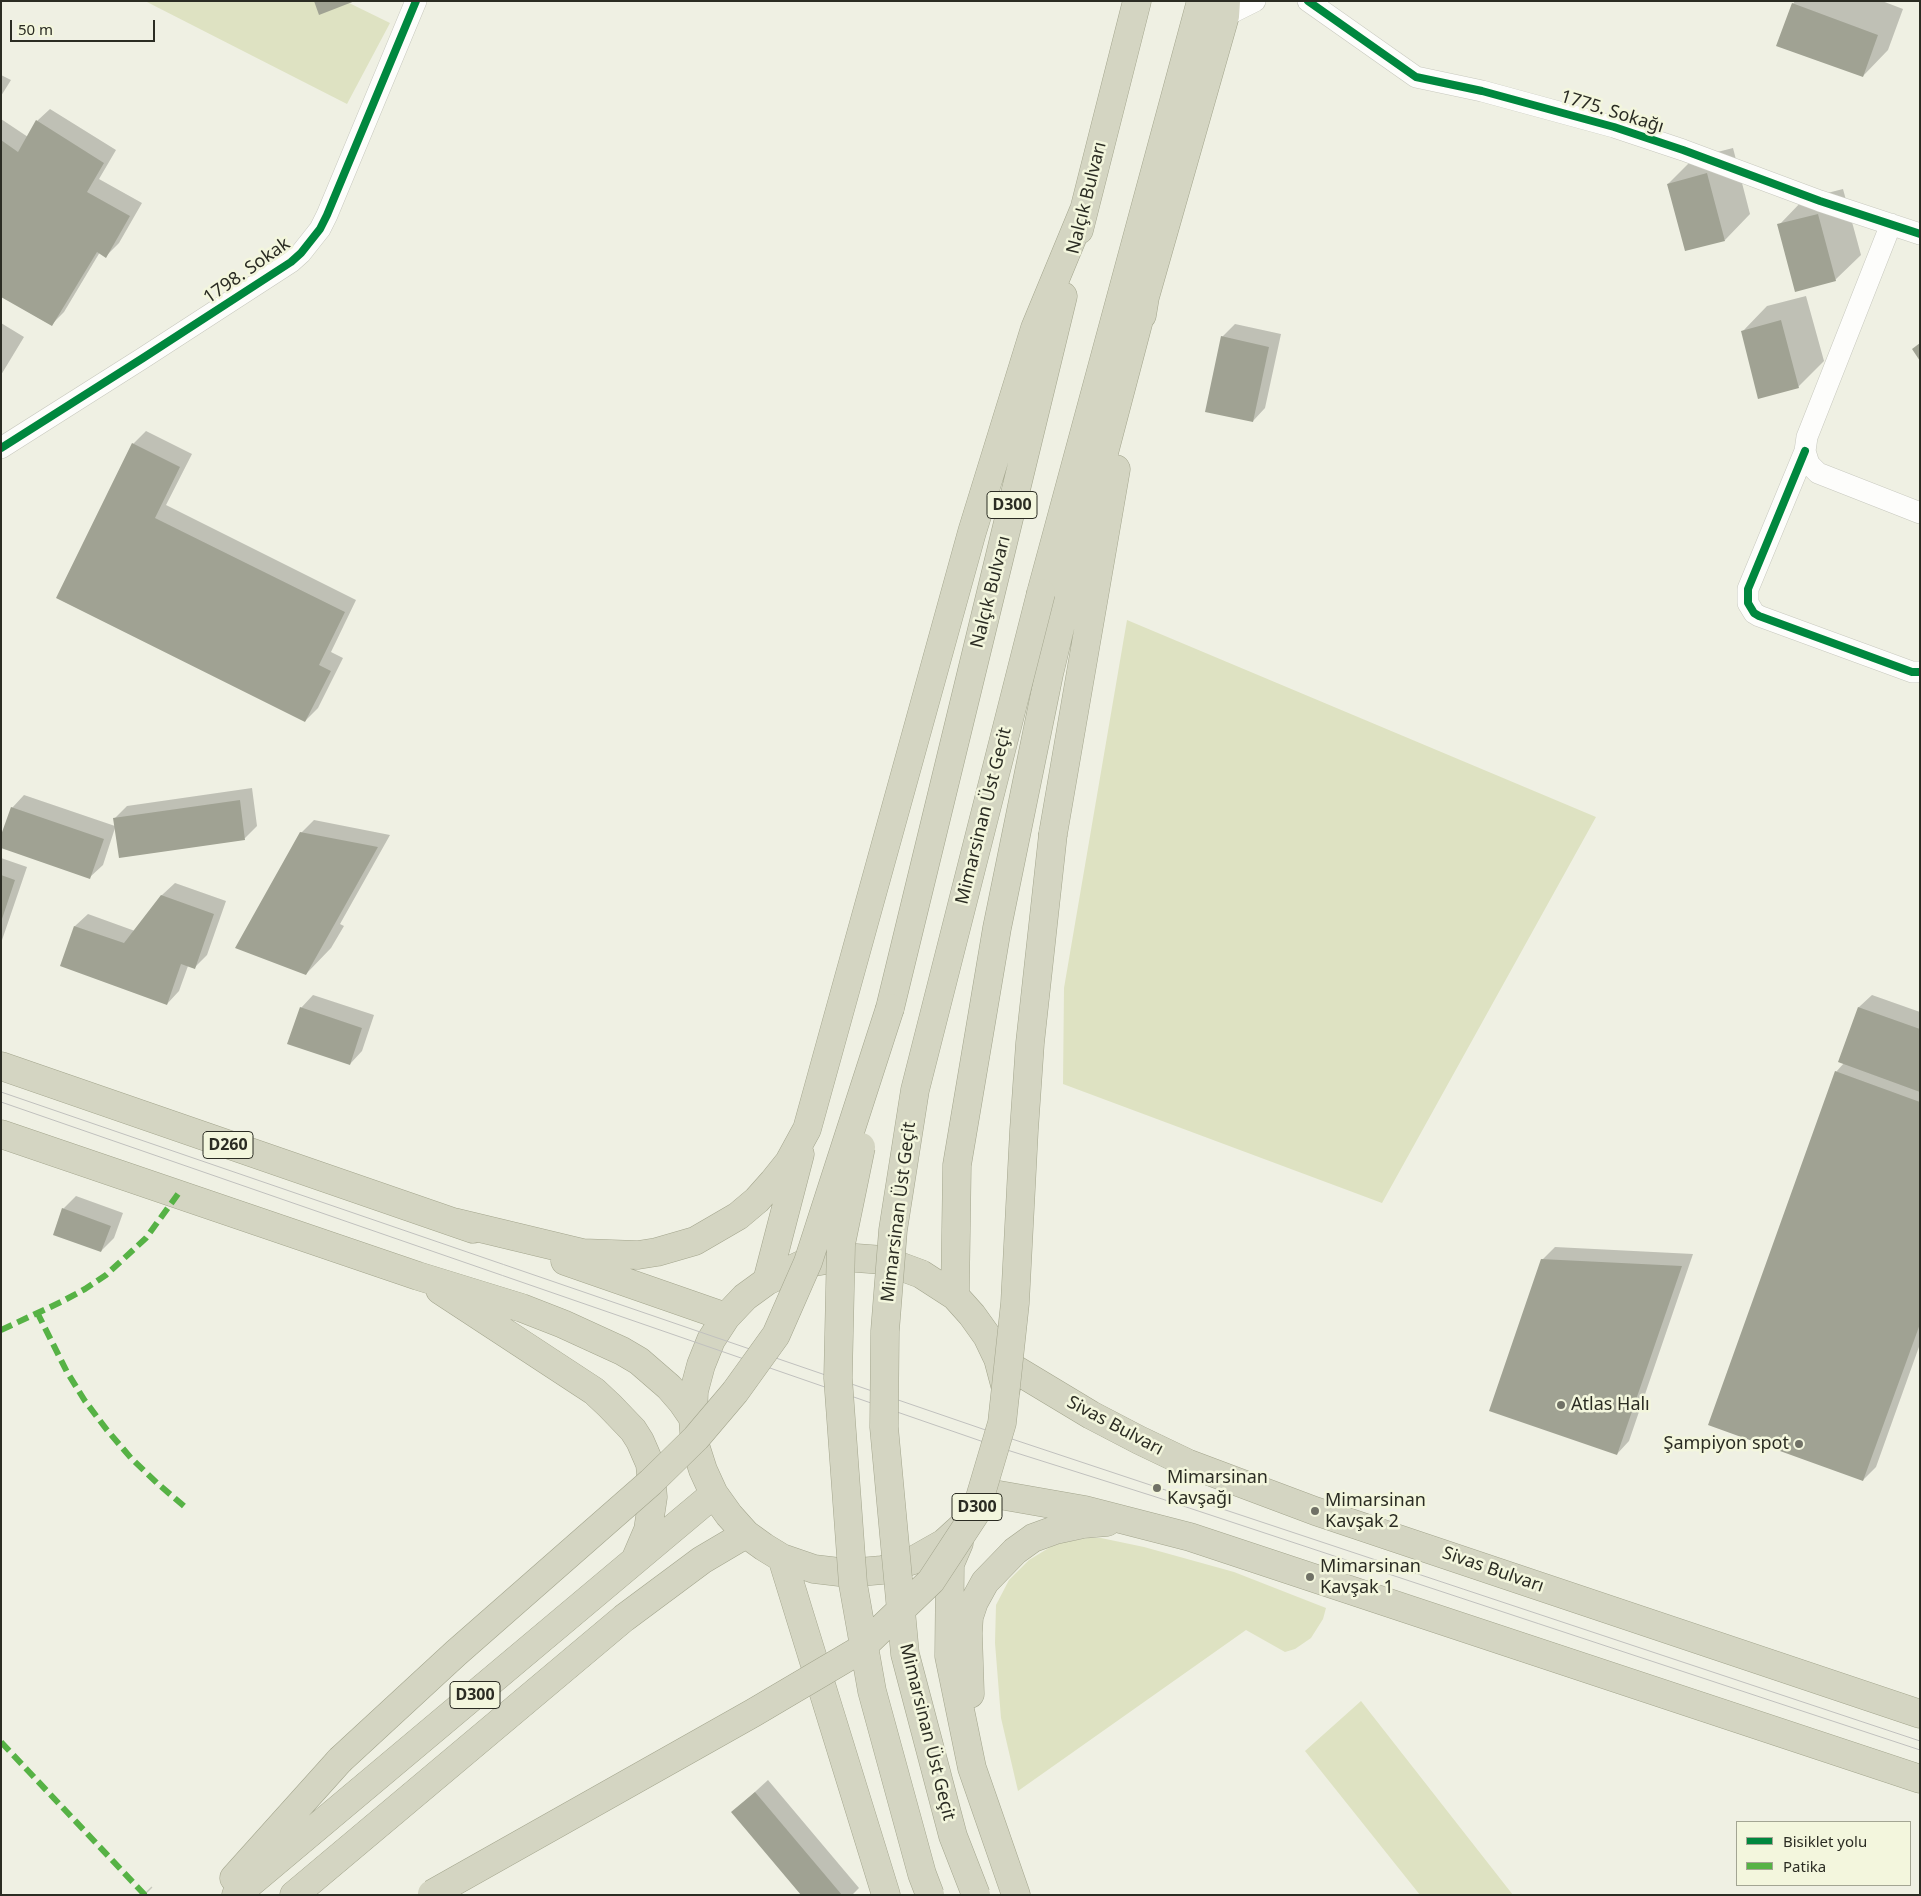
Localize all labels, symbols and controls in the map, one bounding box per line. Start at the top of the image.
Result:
scale bar [12,10,158,42]
text: 50 m [18,19,53,39]
street label: 1775. Sokağı [1558,86,1666,138]
street label: Nalçık Bulvarı [1063,140,1111,256]
street label: 1798. Sokak [200,233,294,309]
road number: D300 [987,492,1037,518]
street label: Nalçık Bulvarı [967,534,1015,650]
street label: Mimarsinan Üst Geçit [952,725,1016,907]
street label: Mimarsinan Üst Geçit [877,1121,921,1303]
road number: D260 [203,1132,253,1158]
street label: Sivas Bulvarı [1063,1392,1167,1460]
place label: Atlas Halı [1571,1394,1650,1416]
marker: Atlas Halı [1555,1399,1567,1411]
place label: Şampiyon spot [1664,1433,1789,1455]
marker: Şampiyon spot [1793,1438,1805,1450]
place label: Mimarsinan Kavşağı [1167,1467,1268,1510]
marker: Mimarsinan Kavşağı [1151,1482,1163,1494]
place label: Mimarsinan Kavşak 2 [1325,1490,1426,1532]
road number: D300 [952,1494,1002,1520]
marker: Mimarsinan Kavşak 2 [1309,1505,1321,1517]
street label: Sivas Bulvarı [1439,1543,1547,1597]
place label: Mimarsinan Kavşak 1 [1320,1556,1421,1598]
marker: Mimarsinan Kavşak 1 [1304,1571,1316,1583]
street label: Mimarsinan Üst Geçit [895,1641,959,1823]
road number: D300 [450,1682,500,1708]
legend [1736,1821,1911,1886]
text: Bisiklet yolu [1783,1831,1867,1851]
text: Patika [1783,1856,1826,1876]

